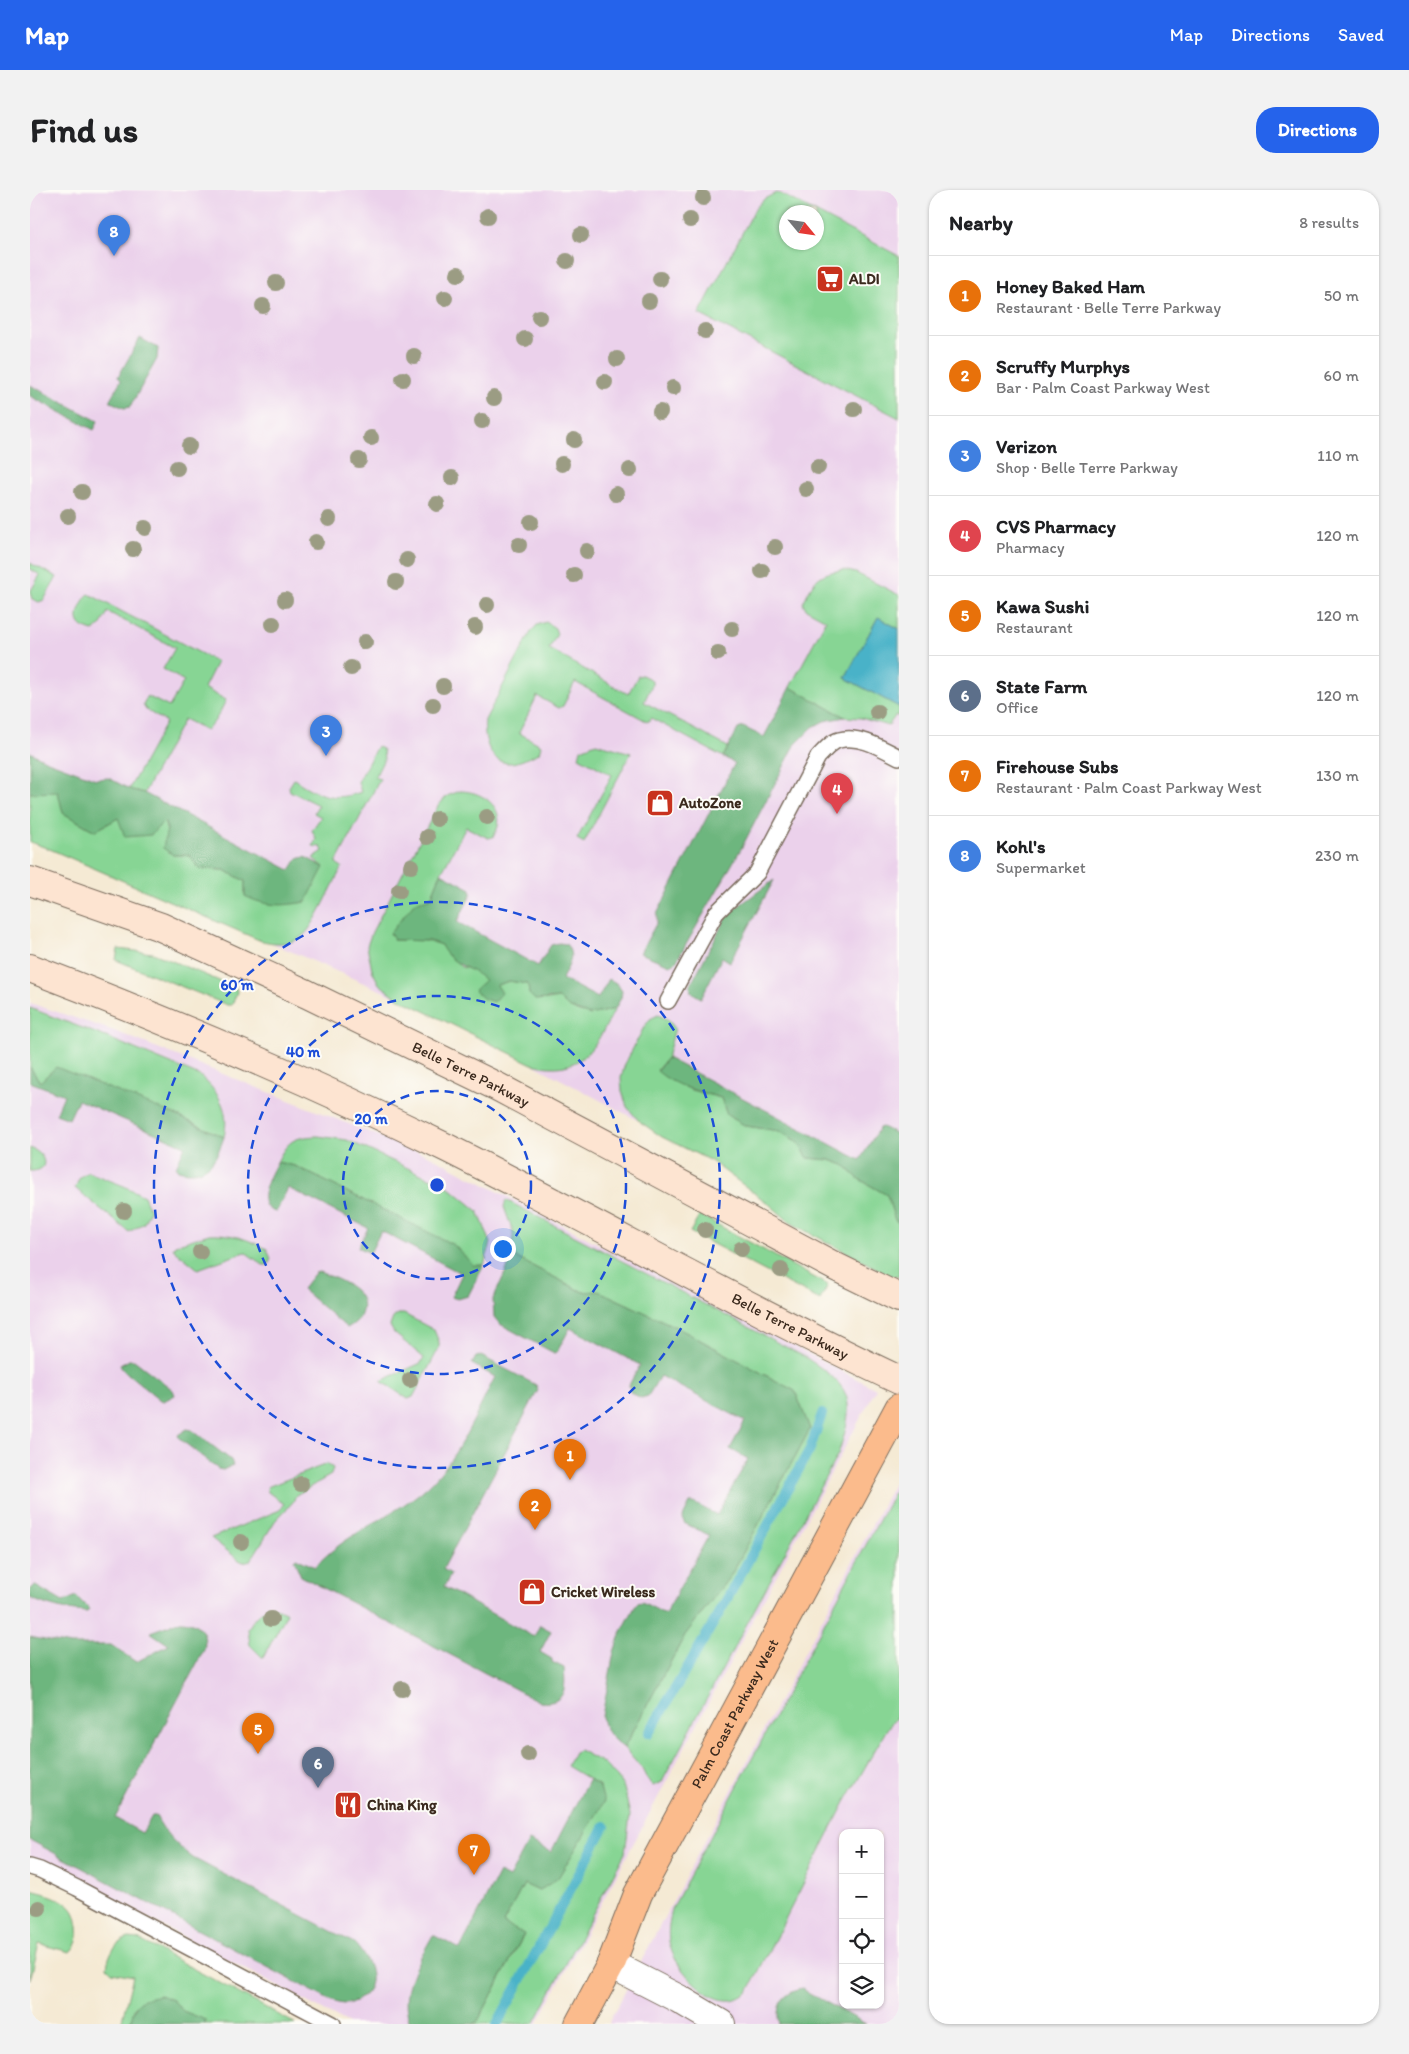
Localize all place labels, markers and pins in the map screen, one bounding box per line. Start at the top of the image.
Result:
pin: 8 [98,215,130,256]
supermarket icon: ALDI [815,264,845,294]
place label: ALDI [848,270,880,288]
pin: 3 [310,715,342,756]
pin: 4 [821,773,853,814]
shop icon: AutoZone [645,788,675,818]
place label: AutoZone [678,794,741,812]
centre of rings [428,1176,446,1194]
pin: 1 [554,1439,586,1480]
pin: 2 [519,1489,551,1530]
shop icon: Cricket Wireless [517,1577,547,1607]
place label: Cricket Wireless [551,1583,656,1601]
pin: 5 [242,1713,274,1754]
pin: 6 [302,1747,334,1788]
restaurant icon: China King [333,1790,363,1820]
place label: China King [367,1796,437,1815]
pin: 7 [458,1834,490,1875]

